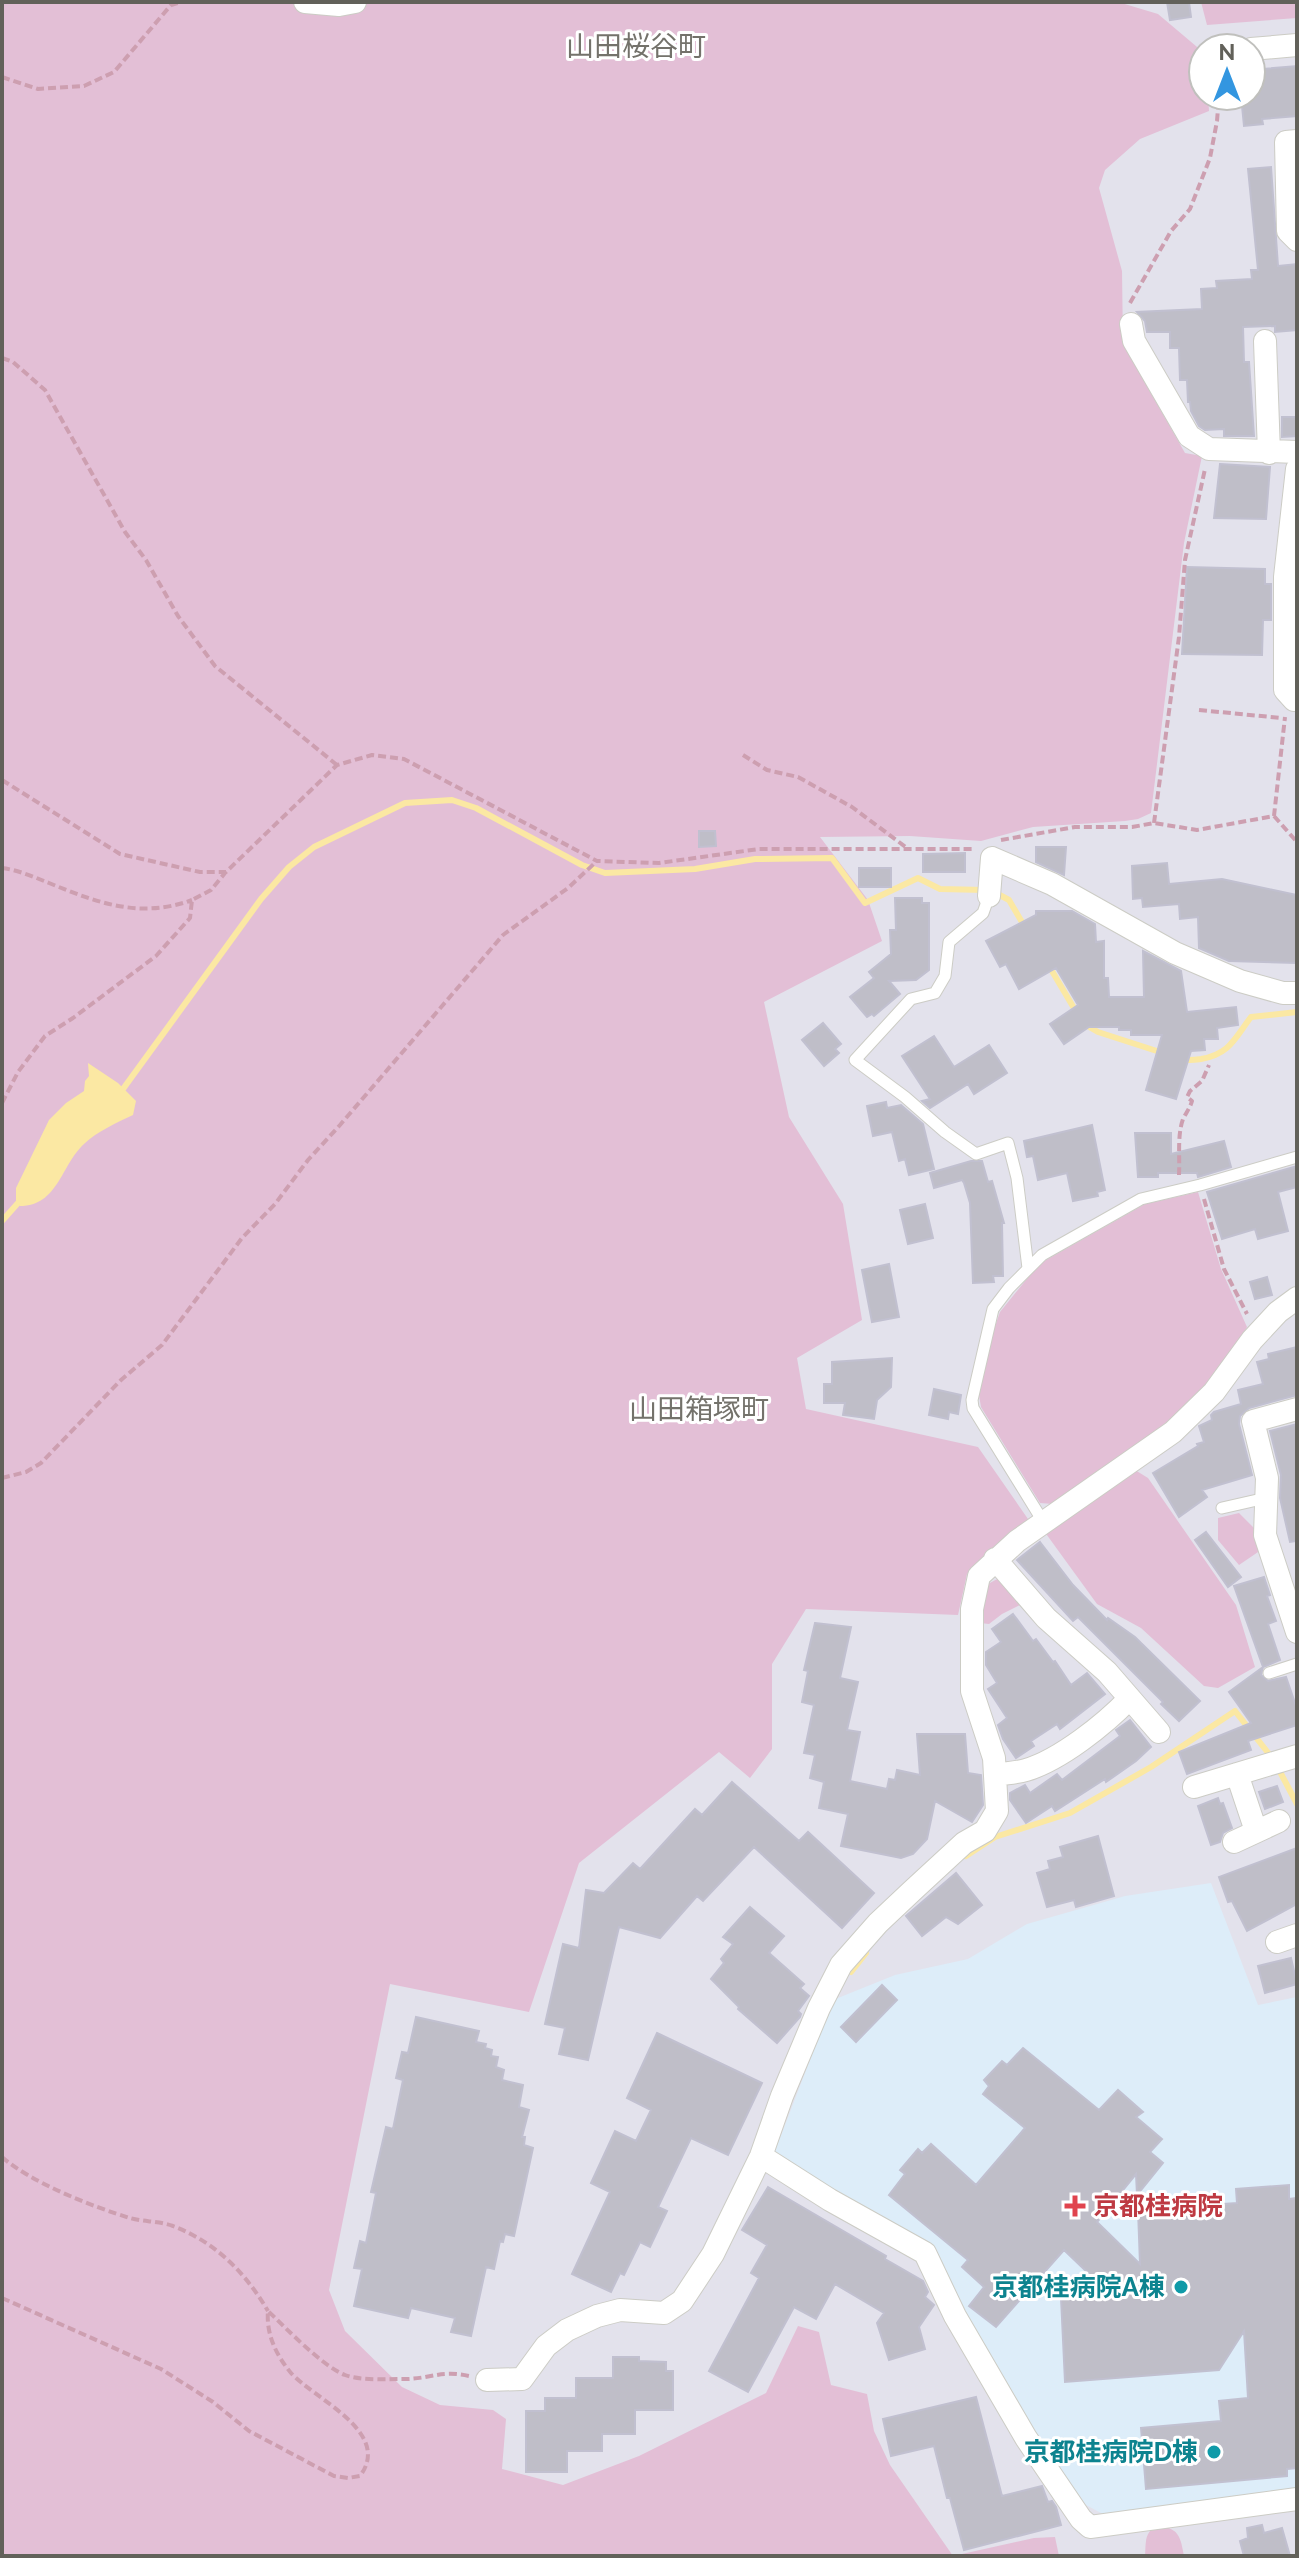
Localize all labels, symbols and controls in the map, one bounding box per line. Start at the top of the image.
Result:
district label: 山田桜谷町 [566,30,706,63]
north arrow [1187,32,1267,112]
text: N [1219,39,1235,65]
district label: 山田箱塚町 [629,1393,769,1426]
place label: 京都桂病院 [1093,2191,1223,2221]
marker: 京都桂病院 [1064,2195,1086,2217]
place label: 京都桂病院A棟 [992,2272,1165,2302]
marker: 京都桂病院A棟 [1172,2278,1190,2296]
place label: 京都桂病院D棟 [1023,2437,1198,2467]
marker: 京都桂病院D棟 [1205,2443,1223,2461]

